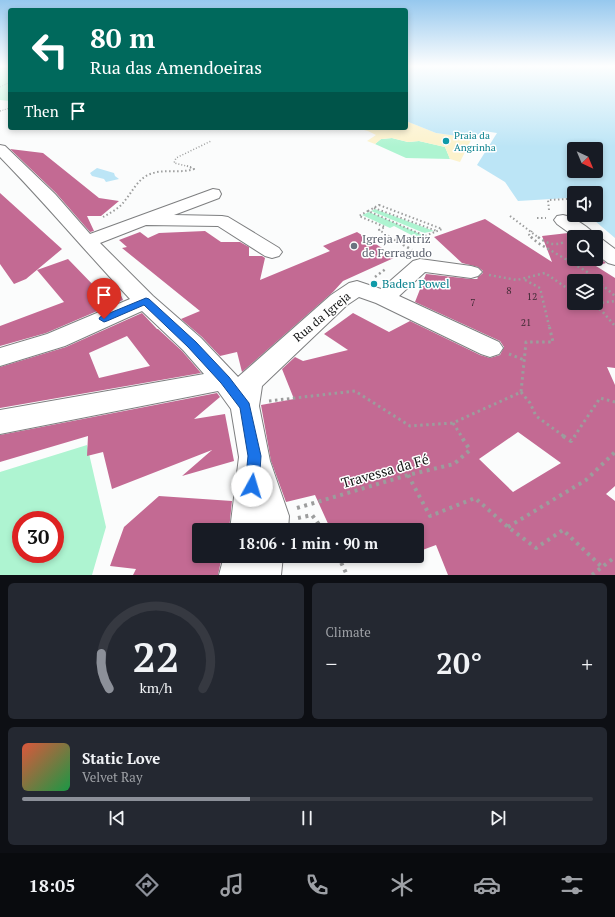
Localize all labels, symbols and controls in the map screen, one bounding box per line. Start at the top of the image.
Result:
text: 80 m [90,19,155,56]
icon: left [24,24,76,76]
text: Rua das Amendoeiras [90,55,262,79]
icon: arrive [67,100,89,122]
text: Then [24,101,59,121]
place label: Praia da Angrinha [454,129,496,154]
marker: Praia da Angrinha [441,136,451,146]
north arrow [567,142,603,178]
map controls [567,142,603,310]
button: sound [567,186,603,222]
button: search [567,230,603,266]
place label: Igreja Matriz de Ferragudo [362,231,432,260]
marker: Igreja Matriz de Ferragudo [349,241,359,251]
button: layers [567,274,603,310]
place label: Baden Powel [382,276,450,291]
pin [87,278,121,319]
marker: Baden Powel [369,279,379,289]
icon: arrive [93,284,115,306]
house number: 8 [506,284,512,297]
street label: Rua da Igreja [290,288,353,345]
house number: 12 [527,290,537,303]
house number: 7 [470,296,476,309]
house number: 21 [521,316,531,329]
street label: Travessa da Fé [339,449,431,492]
position arrow [231,465,273,507]
speed limit sign: 30 [12,511,64,563]
text: 18:06 · 1 min · 90 m [238,533,378,553]
text: Climate [326,623,371,641]
text: 22 [132,629,179,684]
text: 20° [436,643,482,683]
text: − [326,649,337,678]
text: + [581,649,593,678]
text: km/h [139,678,173,697]
text: Static Love [82,748,160,768]
text: Velvet Ray [82,768,142,786]
icon: previous [106,807,128,829]
icon: pause [296,807,318,829]
icon: next [487,807,509,829]
icon: directions [133,871,161,899]
icon: music [218,871,246,899]
icon: phone [303,871,331,899]
icon: climate [388,871,416,899]
icon: car [473,871,501,899]
icon: filters [558,871,586,899]
text: 18:05 [29,873,75,897]

